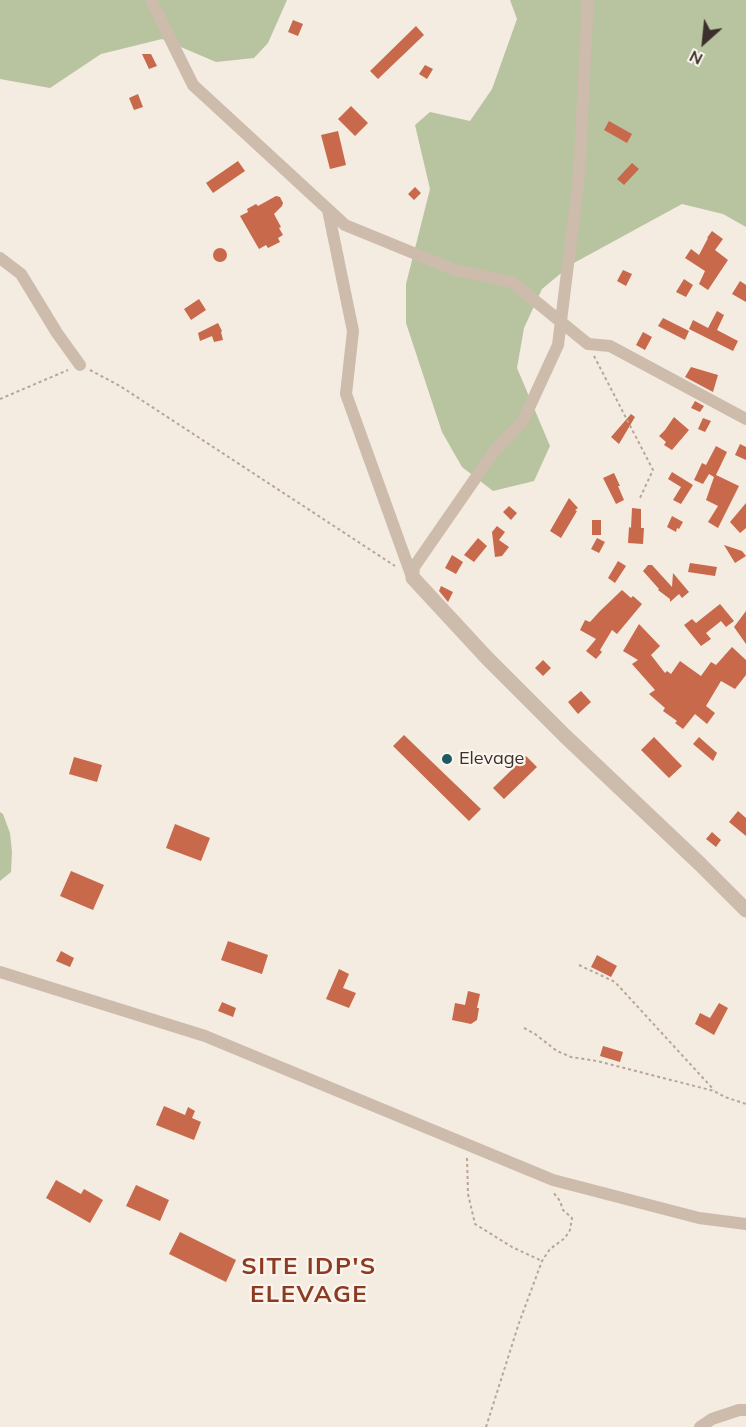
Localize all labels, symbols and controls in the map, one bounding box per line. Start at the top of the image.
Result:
north arrow [674,12,734,72]
text: N [686,46,706,70]
place label: Elevage [459,748,524,770]
marker: Elevage [440,752,454,766]
district label: SITE IDP'S ELEVAGE [241,1253,377,1309]

